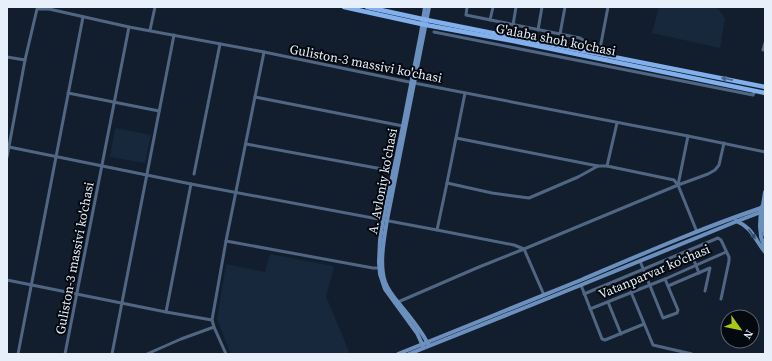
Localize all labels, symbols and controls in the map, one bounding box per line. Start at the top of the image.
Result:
street label: G'alaba shoh ko'chasi [495,20,617,59]
street label: Guliston-3 massivi ko'chasi [288,40,444,87]
one-way arrow [721,76,733,82]
street label: A. Avloniy ko'chasi [364,127,401,235]
street label: Guliston-3 massivi ko'chasi [51,180,98,336]
one-way arrow [748,229,756,240]
street label: Vatanparvar ko'chasi [596,240,713,303]
north arrow [720,309,760,349]
text: N [739,327,756,342]

